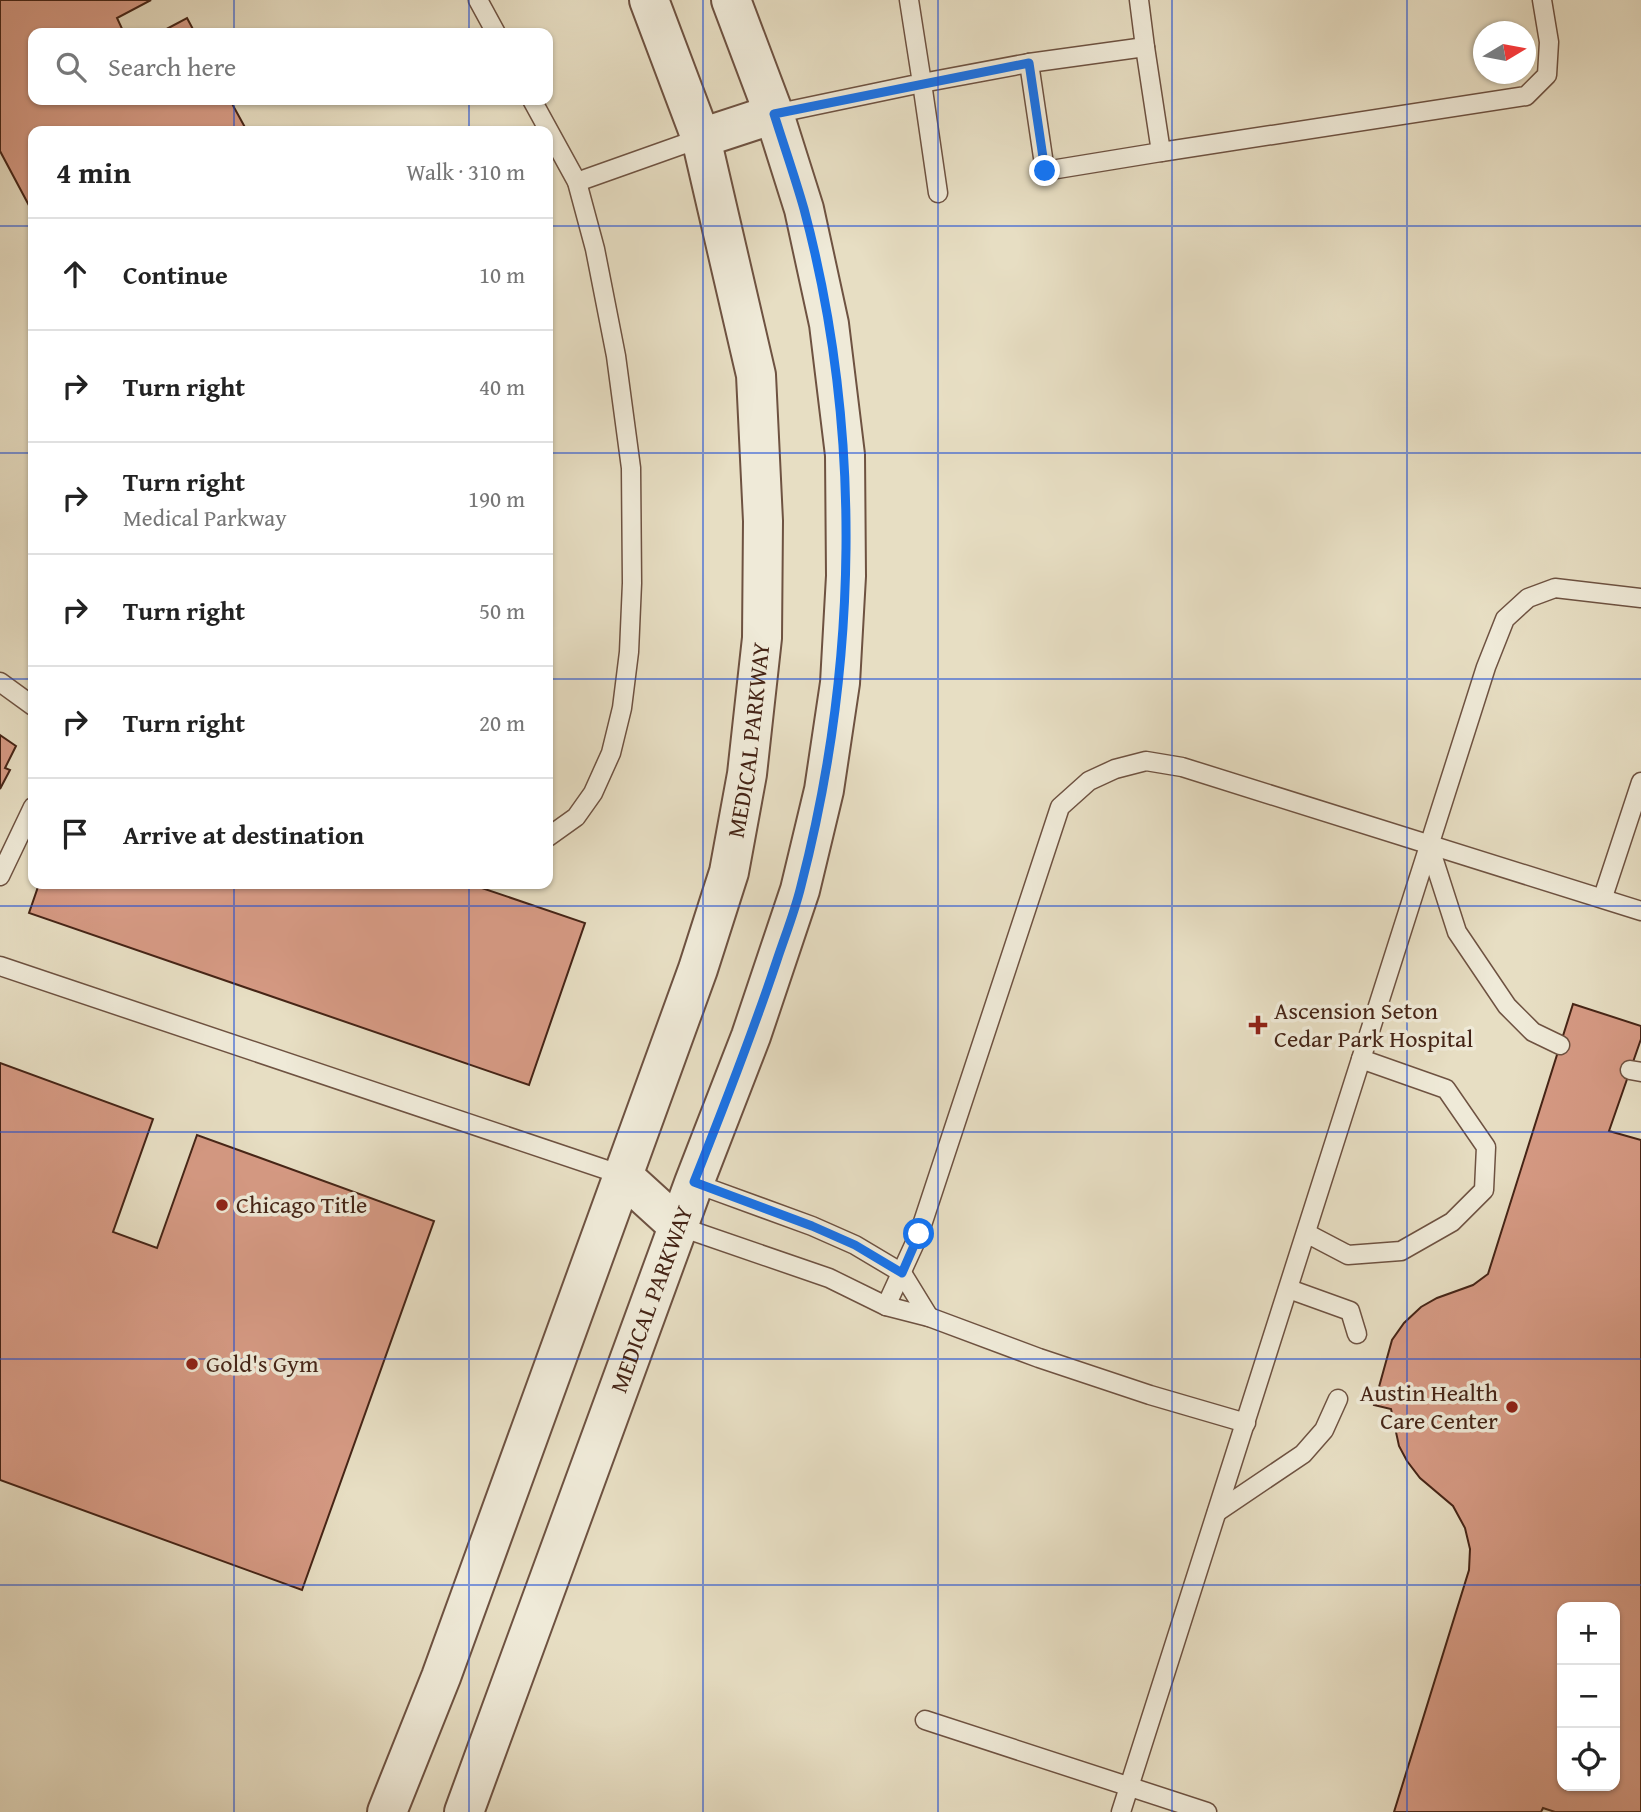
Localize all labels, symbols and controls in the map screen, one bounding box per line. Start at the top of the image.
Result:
north arrow [1473,21,1536,84]
search box [28,28,553,105]
text: Search here [108,47,236,86]
icon: search [52,48,90,86]
text: 4 min [56,150,131,194]
text: Walk · 310 m [406,155,525,188]
route end [1029,155,1060,186]
icon: ahead [56,255,94,293]
text: Continue [123,255,228,294]
text: 10 m [479,258,525,291]
icon: right [56,367,94,405]
text: Turn right [123,367,245,406]
text: 40 m [479,370,525,403]
text: Turn right [123,462,245,501]
icon: right [56,479,94,517]
text: 190 m [468,482,525,515]
text: Medical Parkway [123,501,287,534]
icon: right [56,591,94,629]
text: Turn right [123,591,245,630]
text: 50 m [479,594,525,627]
street label: MEDICAL PARKWAY [718,640,778,841]
icon: right [56,703,94,741]
text: Turn right [123,703,245,742]
text: 20 m [479,706,525,739]
icon: arrive [56,815,94,853]
text: Arrive at destination [123,815,364,854]
place label: Ascension Seton Cedar Park Hospital [1274,993,1473,1056]
marker: Ascension Seton Cedar Park Hospital [1248,1015,1268,1035]
place label: Chicago Title [236,1187,367,1222]
marker: Chicago Title [214,1197,230,1213]
street label: MEDICAL PARKWAY [601,1200,701,1398]
route start [903,1218,934,1249]
place label: Gold's Gym [206,1346,319,1381]
marker: Gold's Gym [184,1356,200,1372]
place label: Austin Health Care Center [1360,1375,1499,1438]
marker: Austin Health Care Center [1504,1399,1520,1415]
map controls [1557,1602,1620,1791]
button: + [1557,1602,1620,1665]
button: − [1557,1665,1620,1728]
button: locate [1557,1728,1620,1791]

